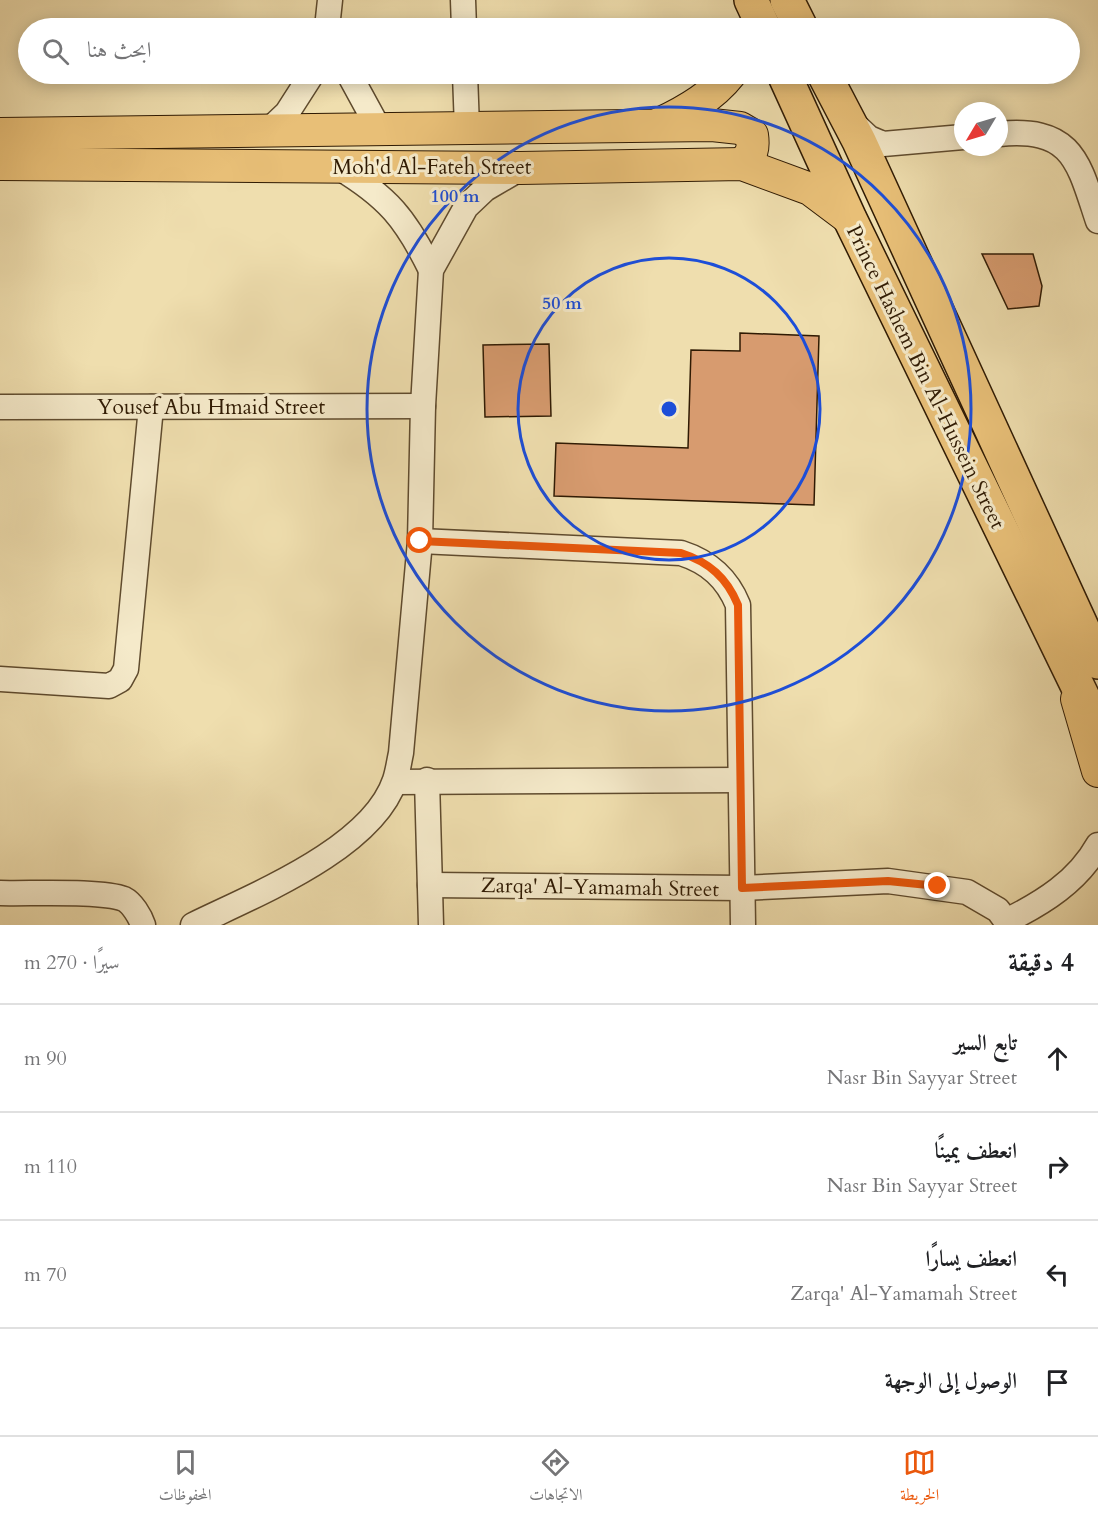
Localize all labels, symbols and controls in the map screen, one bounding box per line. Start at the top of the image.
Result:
search box [18,18,1080,84]
icon: search [39,35,72,68]
text: ابحث هنا [87,35,152,65]
north arrow [954,102,1008,156]
street label: Moh'd Al-Fateh Street [333,153,532,182]
text: 100 m [430,184,480,209]
street label: Prince Hashem Bin Al-Hussein Street [839,220,1012,534]
text: 50 m [542,291,582,316]
street label: Yousef Abu Hmaid Street [97,393,325,422]
centre of rings [659,399,679,419]
route start [406,527,432,553]
street label: Zarqa' Al-Yamamah Street [481,871,720,904]
route end [924,872,950,898]
text: 4 دقيقة [1008,945,1074,980]
text: سيرًا · 270 m [24,949,120,976]
text: تابع السير [954,1028,1017,1058]
icon: ahead [1041,1042,1074,1075]
text: 90 m [24,1045,67,1072]
text: Nasr Bin Sayyar Street [827,1064,1017,1091]
text: انعطف يمينًا [934,1136,1017,1166]
icon: right [1041,1150,1074,1183]
text: 110 m [24,1153,77,1180]
text: Nasr Bin Sayyar Street [827,1172,1017,1199]
text: انعطف يسارًا [926,1244,1017,1274]
icon: left [1041,1258,1074,1291]
text: 70 m [24,1261,67,1288]
text: Zarqa' Al-Yamamah Street [790,1280,1017,1307]
text: الوصول إلى الوجهة [885,1366,1017,1396]
icon: arrive [1041,1366,1074,1399]
tab: المحفوظات [159,1446,212,1510]
tab: الاتجاهات [529,1446,583,1510]
tab: الخريطة [900,1446,939,1510]

